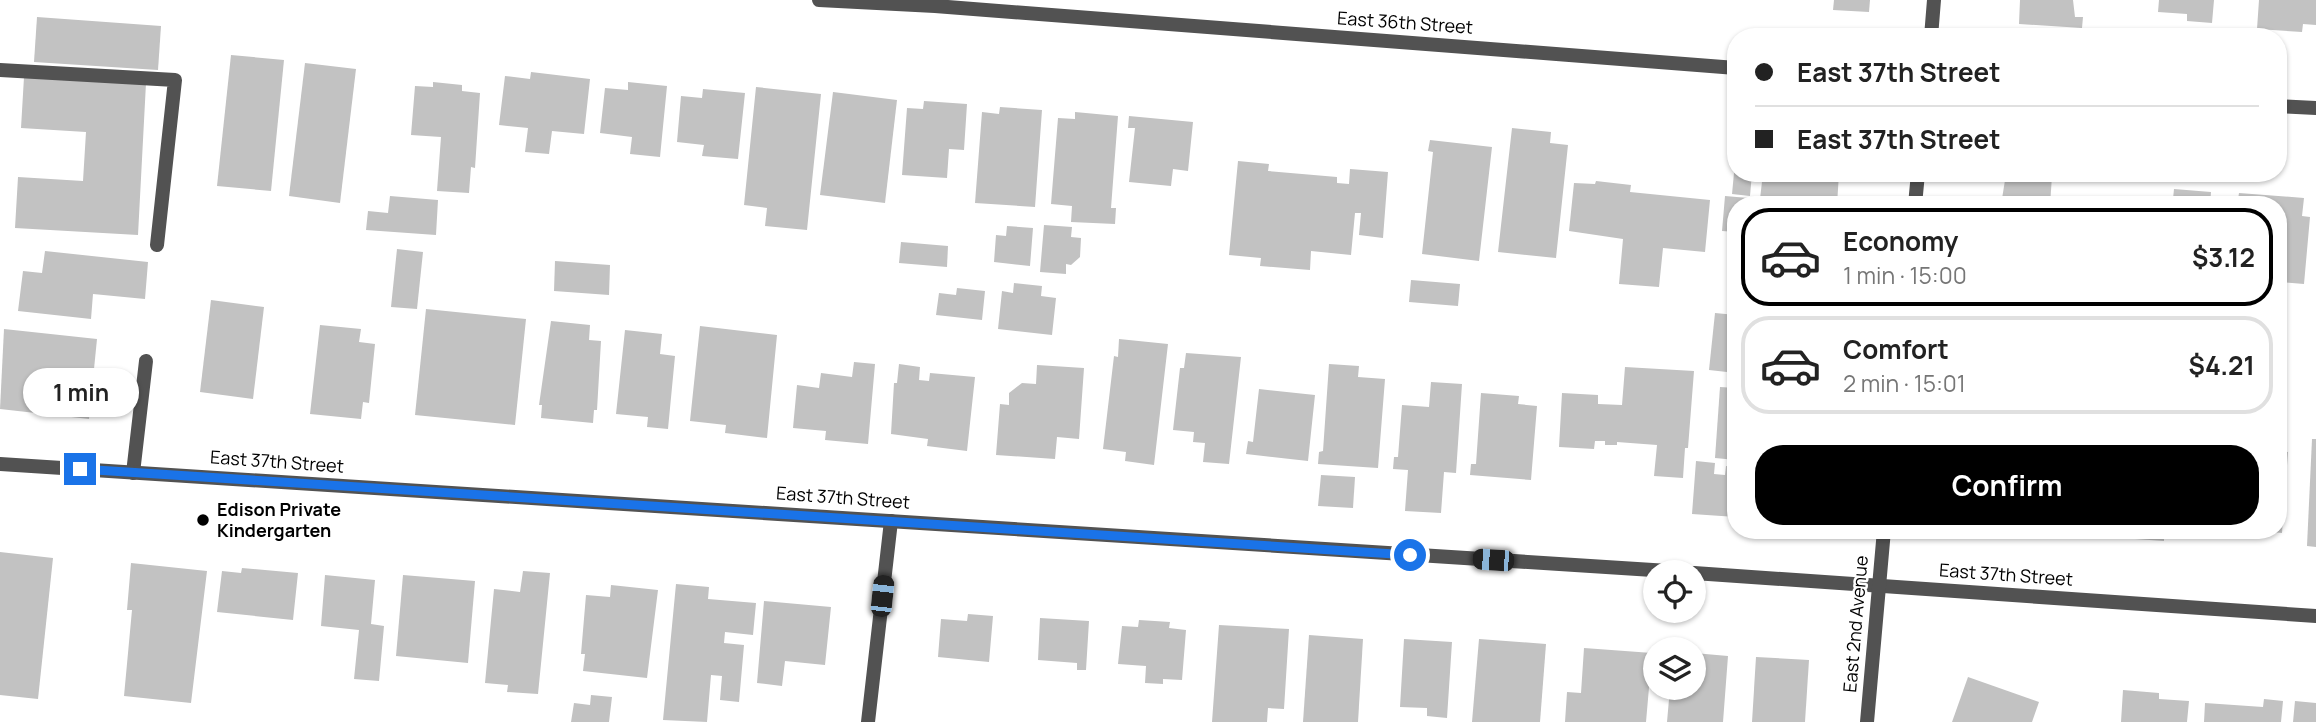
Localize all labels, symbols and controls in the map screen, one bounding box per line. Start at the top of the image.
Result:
street label: East 36th Street [1336,5,1474,39]
text: East 37th Street [1797,54,2000,90]
text: East 37th Street [1797,121,2000,157]
text: Economy [1843,223,1958,259]
icon: car [1759,226,1822,289]
text: $3.12 [2192,239,2255,275]
text: 1 min · 15:00 [1843,259,1967,291]
text: Comfort [1843,331,1949,367]
icon: car [1759,334,1822,397]
text: $4.21 [2189,347,2255,383]
text: 2 min · 15:01 [1843,367,1966,399]
callout: 1 min [22,368,138,416]
text: 1 min [53,376,109,408]
street label: East 37th Street [209,444,345,478]
button: Confirm [1755,445,2259,525]
route end [64,453,96,485]
street label: East 37th Street [775,480,911,514]
place label: Edison Private Kindergarten [217,497,341,542]
marker: Edison Private Kindergarten [195,512,211,528]
route start [1394,539,1426,571]
car [1472,548,1515,572]
street label: East 2nd Avenue [1837,554,1873,693]
street label: East 37th Street [1938,557,2074,591]
map controls [1643,560,1706,700]
button: locate [1643,560,1706,623]
car [870,574,895,618]
button: layers [1643,637,1706,700]

